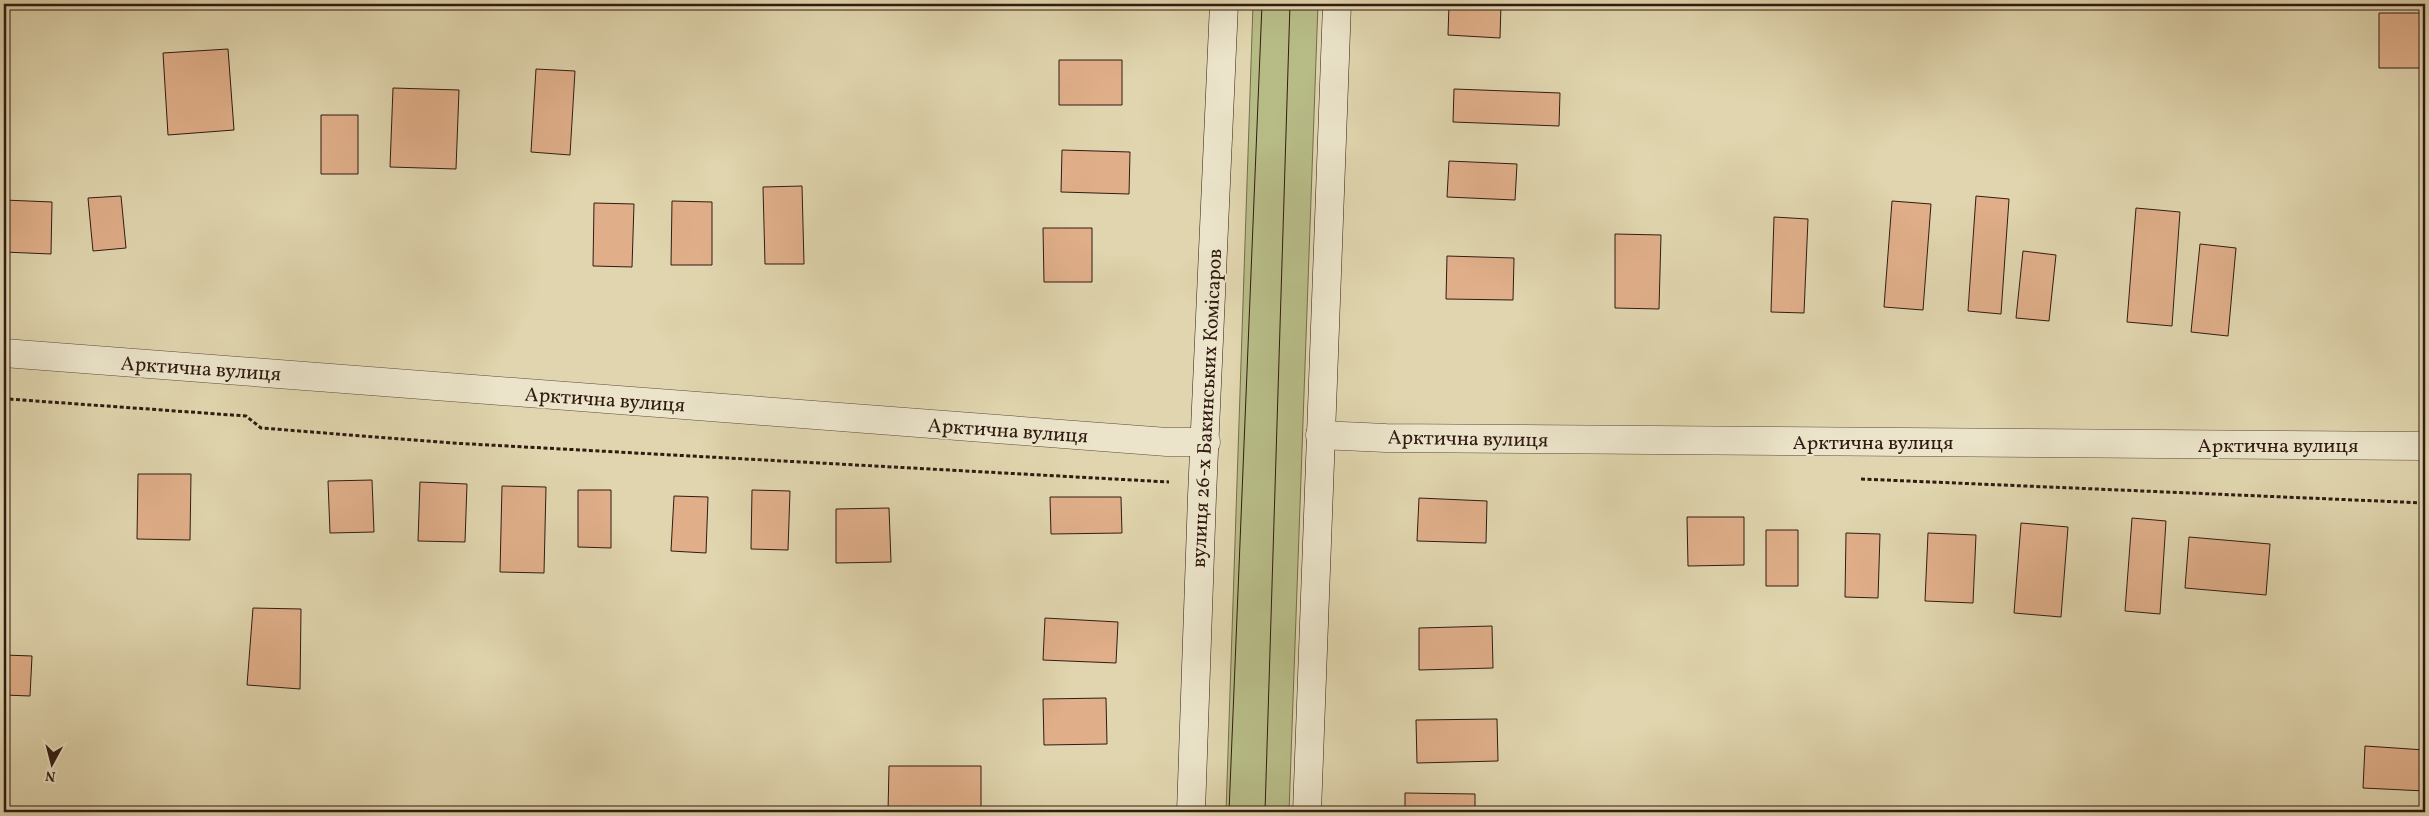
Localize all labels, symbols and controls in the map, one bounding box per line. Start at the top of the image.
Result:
street label: вулиця 26-х Бакинських Комісаров [1186,248,1230,568]
street label: Арктична вулиця [120,350,282,390]
street label: Арктична вулиця [524,381,686,421]
street label: Арктична вулиця [927,412,1089,452]
street label: Арктична вулиця [1387,425,1549,455]
street label: Арктична вулиця [1793,430,1953,458]
street label: Арктична вулиця [2198,433,2358,461]
north arrow [28,738,78,788]
text: N [44,765,57,785]

